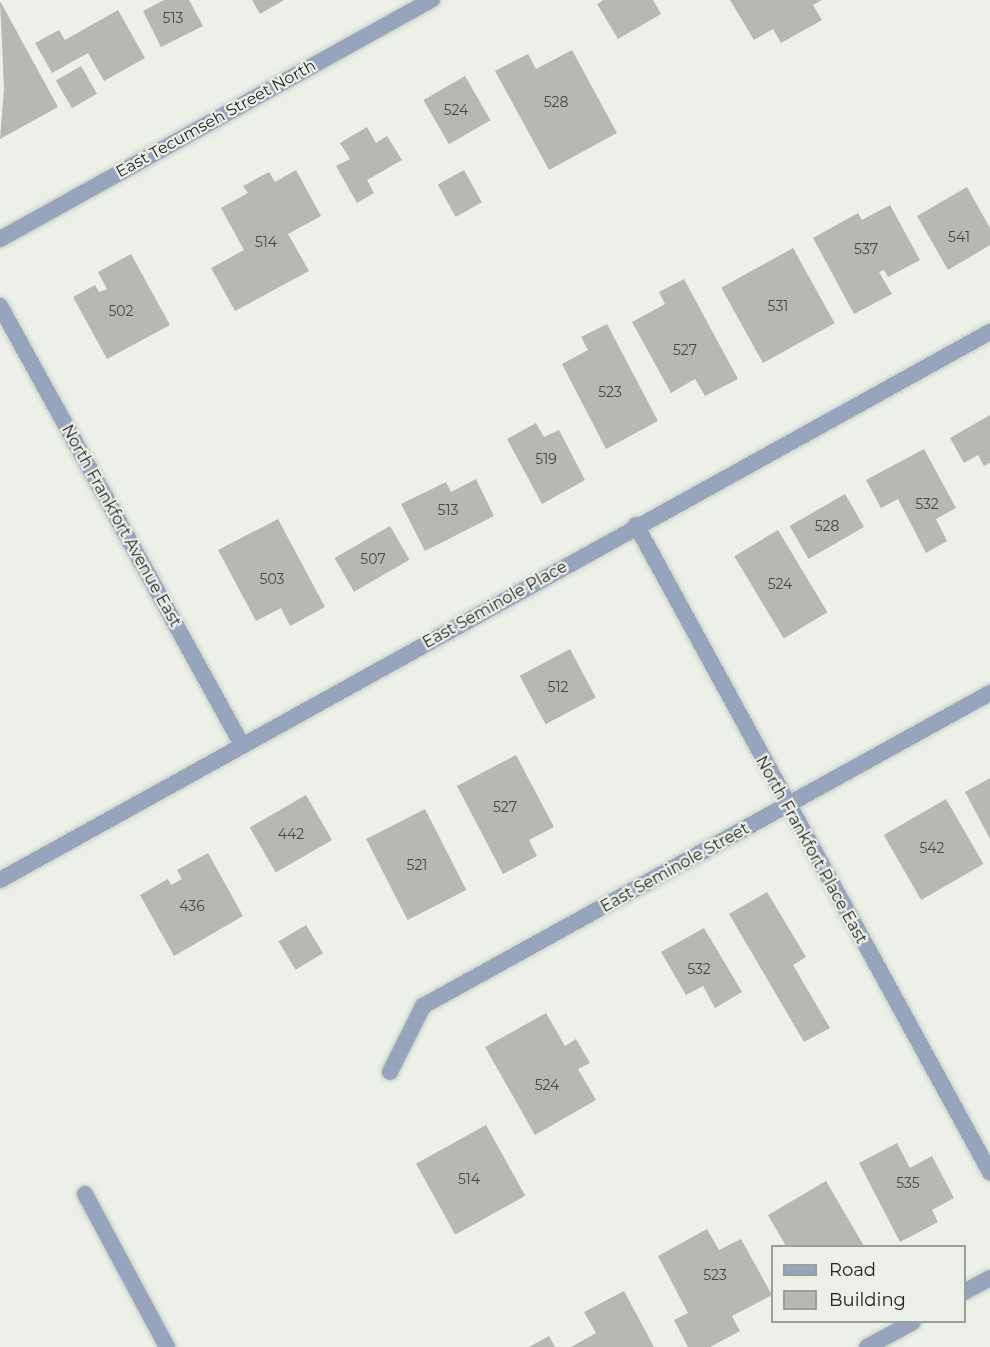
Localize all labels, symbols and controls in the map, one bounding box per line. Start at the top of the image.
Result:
house number: 513 [163,10,183,26]
street label: East Tecumseh Street North [113,56,319,182]
house number: 528 [544,94,568,110]
house number: 524 [444,102,468,118]
house number: 541 [948,229,970,245]
house number: 514 [255,234,277,250]
house number: 537 [854,241,878,257]
house number: 531 [768,298,788,314]
house number: 502 [108,303,134,319]
house number: 527 [673,342,697,358]
house number: 523 [598,384,622,400]
street label: North Frankfort Avenue East [57,422,185,630]
house number: 519 [535,451,557,467]
house number: 532 [915,496,939,512]
house number: 513 [438,502,458,518]
house number: 528 [815,518,839,534]
house number: 507 [360,551,386,567]
street label: East Seminole Place [419,557,571,653]
house number: 503 [260,571,284,587]
house number: 524 [768,576,792,592]
house number: 512 [548,679,568,695]
street label: North Frankfort Place East [751,753,871,947]
house number: 527 [493,799,517,815]
street label: East Seminole Street [597,819,753,917]
house number: 442 [278,826,304,842]
house number: 542 [919,840,945,856]
house number: 521 [407,857,427,873]
house number: 436 [179,898,205,914]
house number: 532 [687,961,711,977]
house number: 524 [535,1077,559,1093]
house number: 514 [458,1171,480,1187]
house number: 535 [896,1175,920,1191]
legend [771,1245,966,1323]
text: Road [829,1259,876,1281]
house number: 523 [703,1267,727,1283]
text: Building [829,1289,906,1311]

